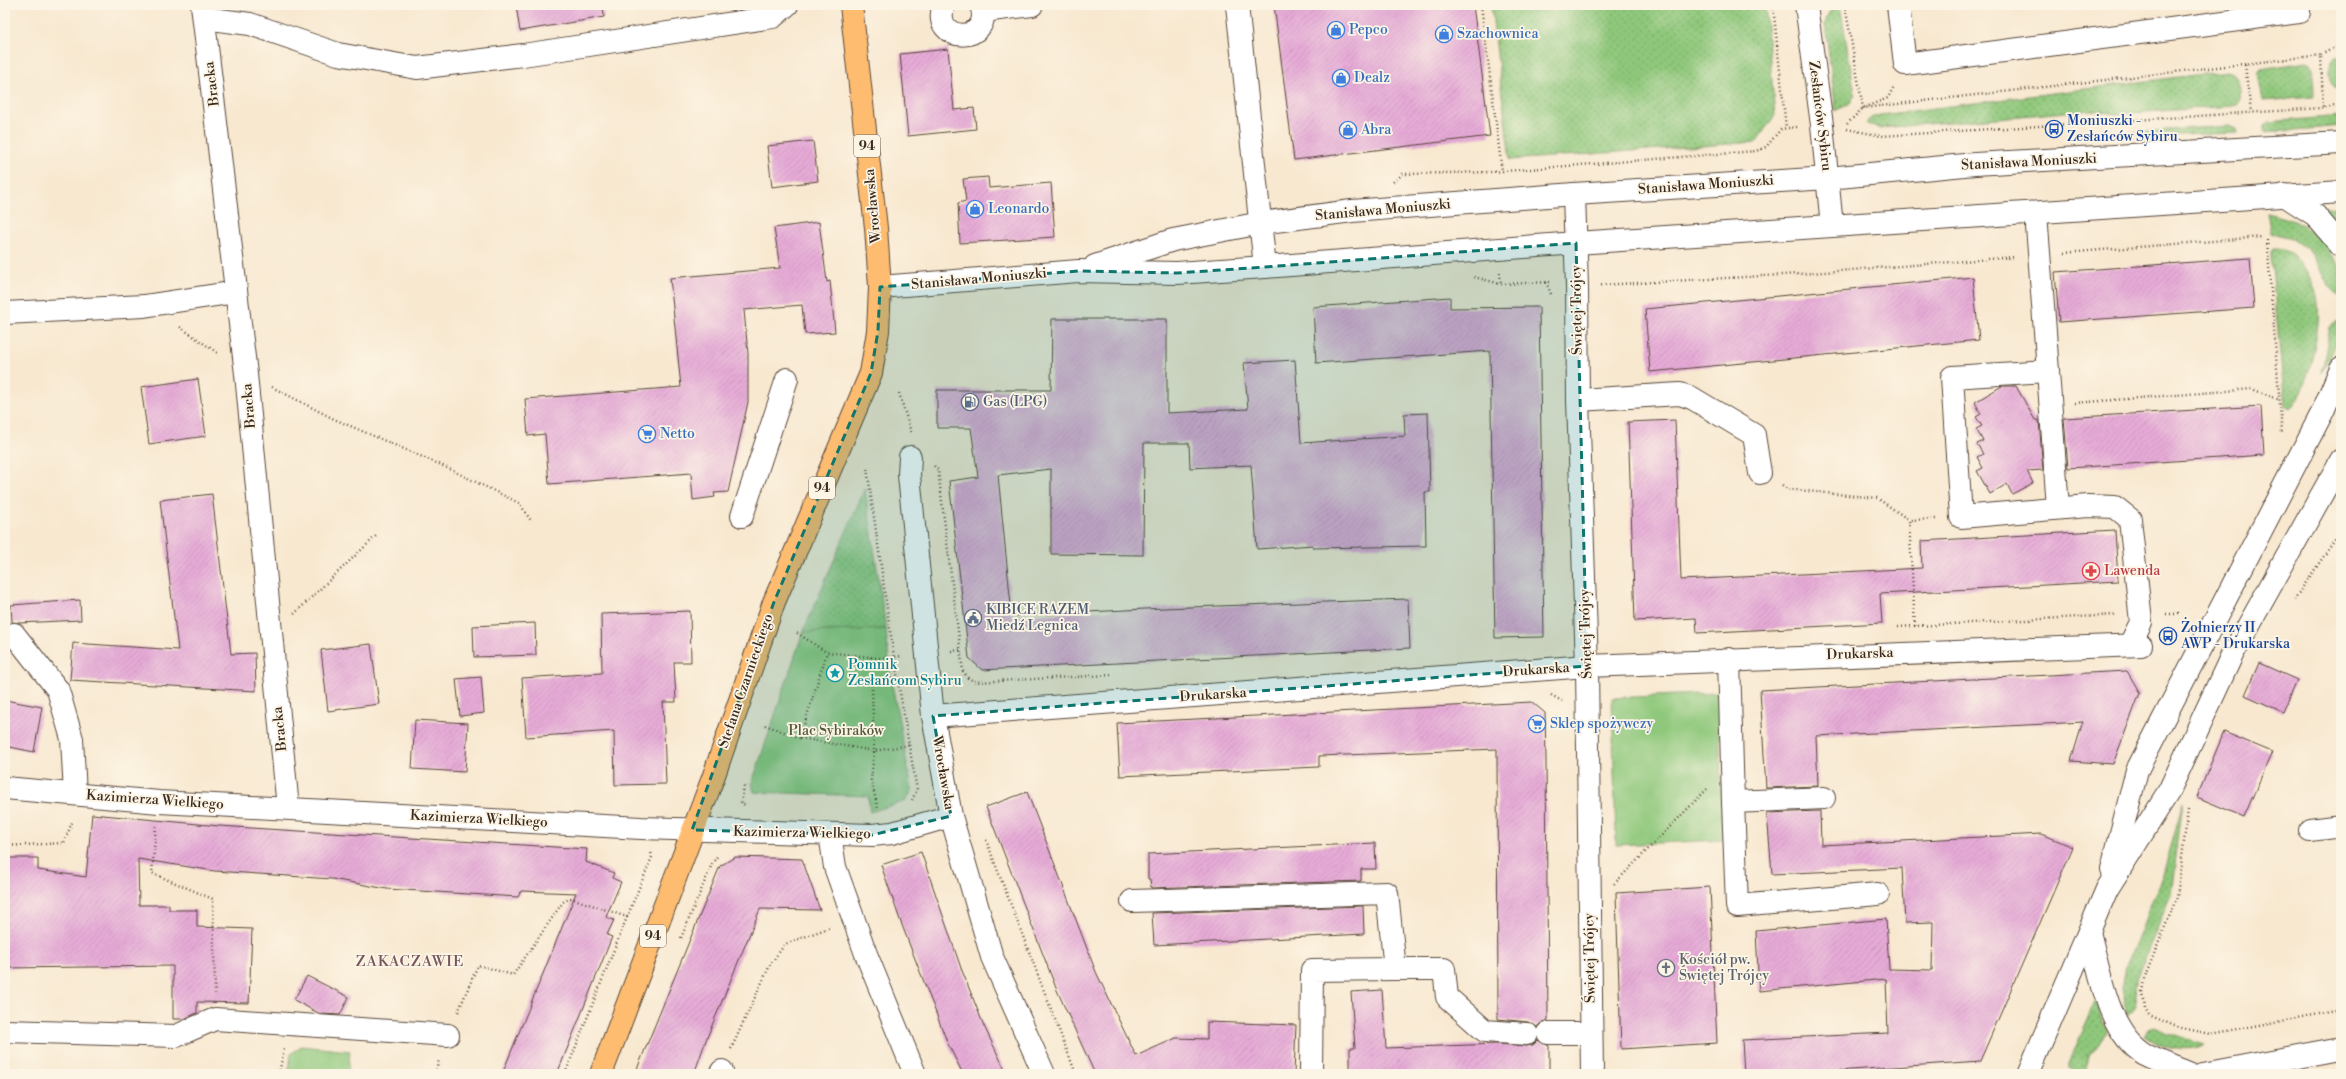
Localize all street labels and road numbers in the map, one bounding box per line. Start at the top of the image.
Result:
street label: Bracka [200,60,224,108]
street label: Zesłańców Sybiru [1804,60,1836,172]
road number: 94 [854,135,880,157]
street label: Stanisława Moniuszki [1961,149,2098,175]
street label: Wrocławska [861,167,885,245]
street label: Stanisława Moniuszki [1637,171,1775,199]
street label: Stanisława Moniuszki [1314,195,1452,225]
street label: Stanisława Moniuszki [910,264,1048,294]
street label: Świętej Trójcy [1565,265,1587,355]
street label: Bracka [238,382,260,430]
road number: 94 [809,477,835,499]
street label: Świętej Trójcy [1573,588,1597,679]
street label: Stefana Czarnieckiego [714,611,778,751]
street label: Drukarska [1826,644,1895,664]
street label: Drukarska [1502,659,1571,681]
street label: Drukarska [1179,684,1248,706]
street label: Bracka [269,705,291,753]
street label: Wrocławska [927,734,959,812]
street label: Kazimierza Wielkiego [86,786,225,814]
street label: Kazimierza Wielkiego [410,806,549,832]
street label: Kazimierza Wielkiego [733,823,871,843]
street label: Świętej Trójcy [1578,913,1600,1003]
road number: 94 [640,925,666,947]

